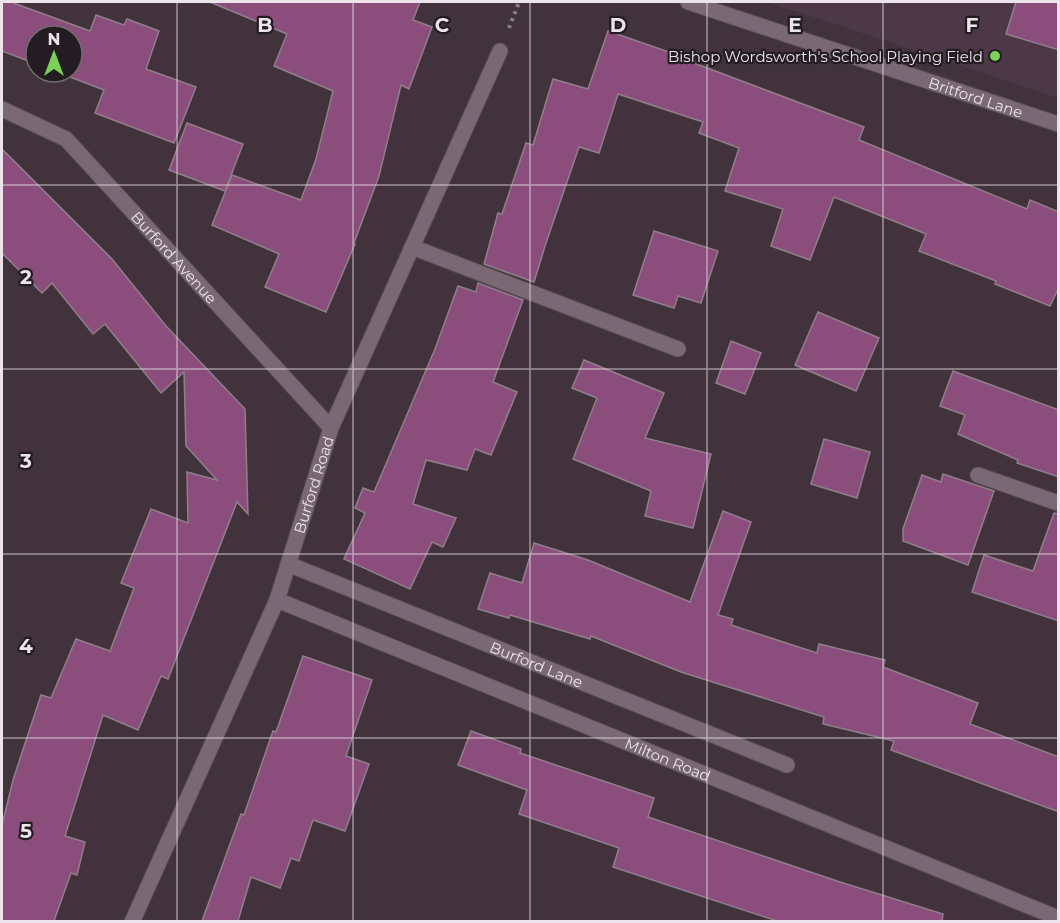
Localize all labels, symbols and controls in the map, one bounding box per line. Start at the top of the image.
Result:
text: B [257,13,273,37]
text: C [435,13,450,37]
text: D [610,13,626,37]
text: E [788,13,802,37]
text: F [966,13,979,37]
north arrow [24,24,84,84]
text: N [48,30,60,49]
place label: Bishop Wordsworth's School Playing Field [668,47,983,66]
marker: Bishop Wordsworth's School Playing Field [988,49,1002,63]
street label: Britford Lane [926,72,1025,121]
street label: Burford Avenue [127,207,221,307]
text: 2 [20,265,32,289]
street label: Burford Road [289,434,337,536]
text: 3 [19,449,32,473]
text: 4 [19,634,33,658]
street label: Burford Lane [487,637,586,691]
street label: Milton Road [622,733,713,785]
text: 5 [20,819,32,843]

